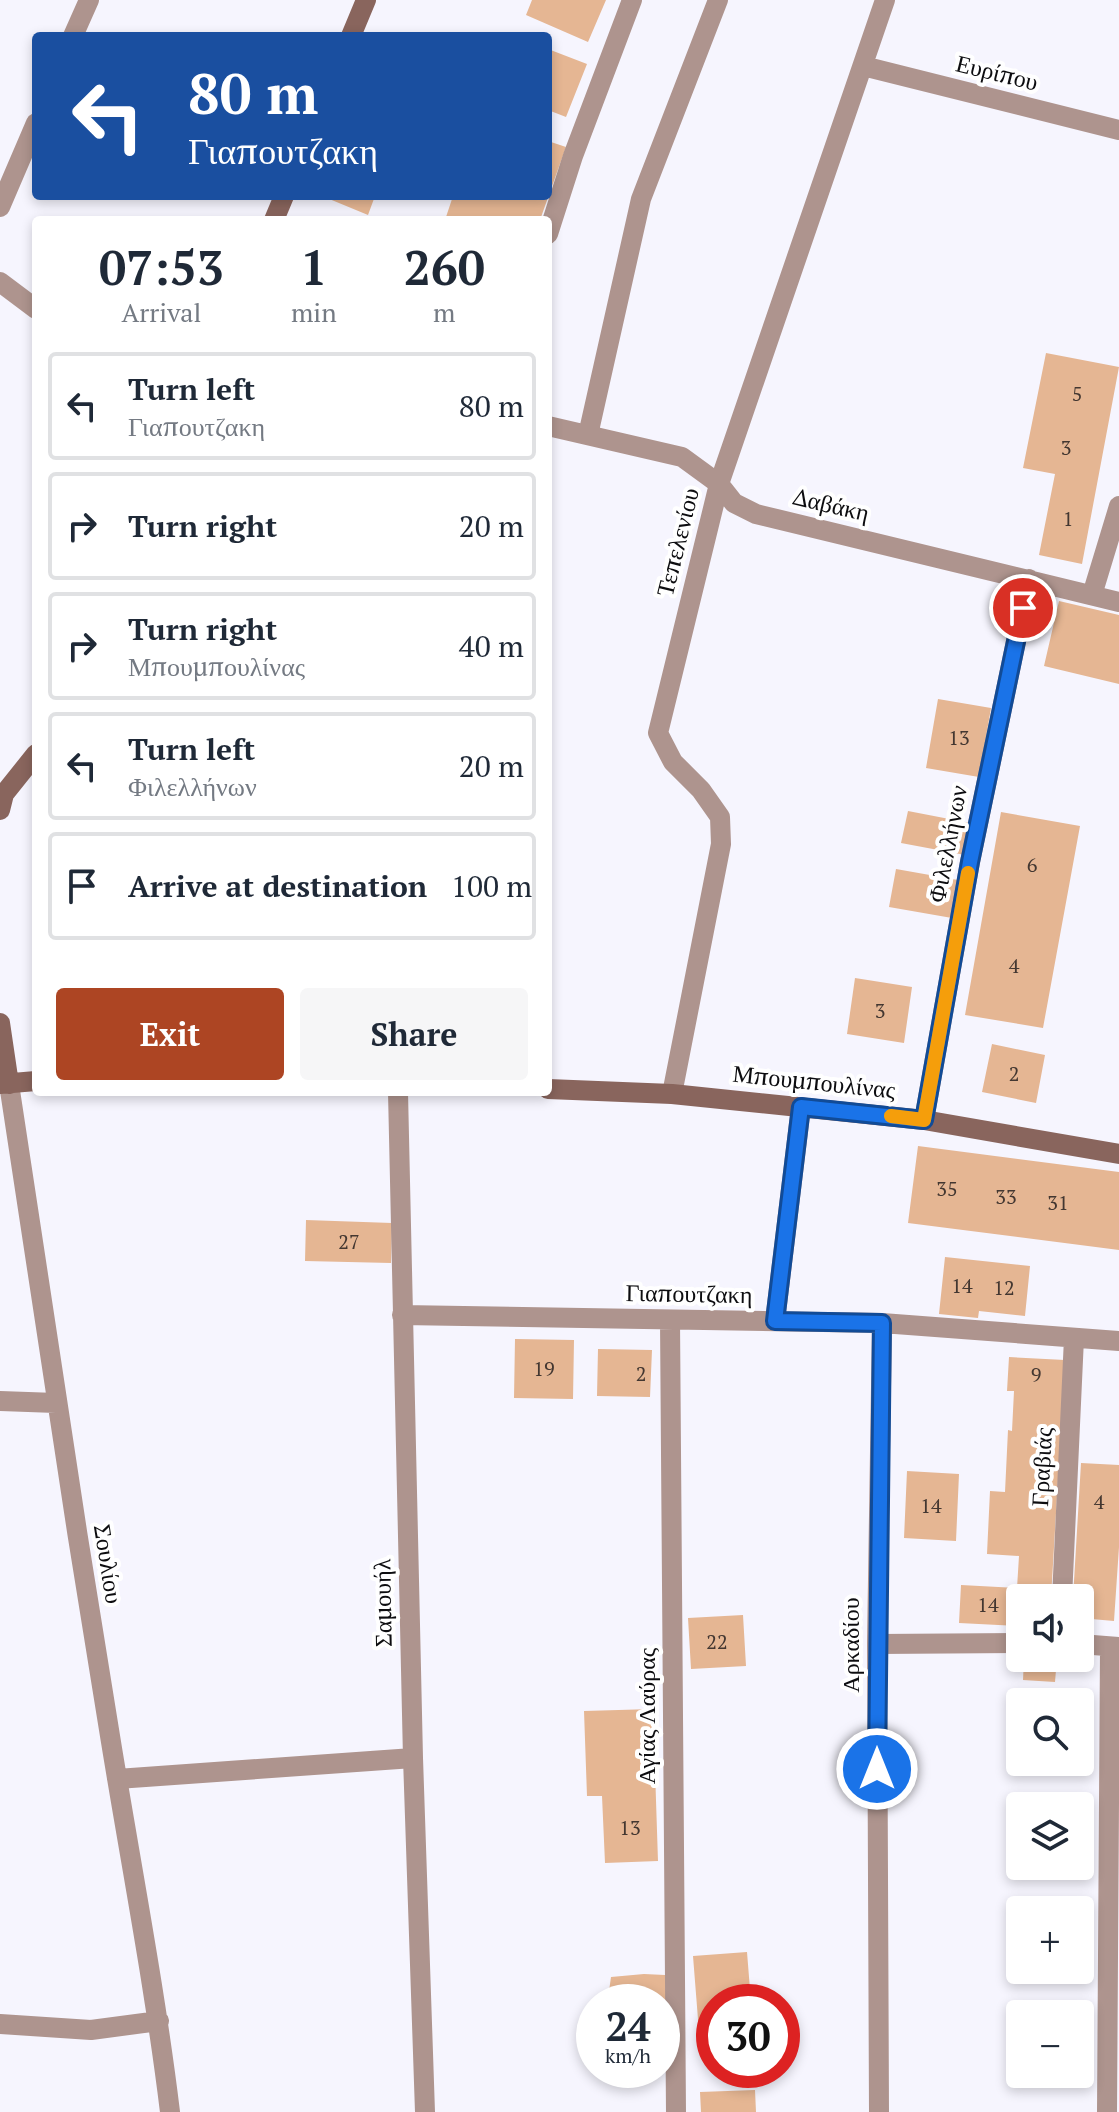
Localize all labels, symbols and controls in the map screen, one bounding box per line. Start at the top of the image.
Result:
street label: Ευρίπου [953,46,1042,98]
text: 80 m [188,56,318,130]
icon: left [56,64,160,168]
text: Γιαπουτζακη [188,127,378,174]
text: 07:53 [99,235,224,299]
text: 1 [300,235,327,299]
text: 260 [404,235,485,299]
text: Arrival [122,295,201,329]
text: min [291,295,337,329]
text: m [433,295,456,329]
text: Turn left [128,369,255,409]
house number: 5 [1072,380,1082,407]
icon: left [60,384,104,428]
text: 80 m [459,386,524,426]
text: Γιαπουτζακη [128,409,265,443]
house number: 3 [1061,434,1071,461]
street label: Δαβάκη [790,480,873,528]
street label: Τεπελενίου [648,484,706,599]
icon: right [60,504,104,548]
house number: 1 [1063,505,1073,532]
text: Turn right [128,506,277,546]
text: 20 m [459,506,524,546]
pin [989,574,1057,642]
icon: arrive [1001,586,1045,630]
text: Turn right [128,609,277,649]
icon: right [60,624,104,668]
text: 40 m [459,626,524,666]
text: Μπουμπουλίνας [128,649,305,683]
house number: 13 [948,724,970,751]
text: Turn left [128,729,255,769]
icon: left [60,744,104,788]
text: 20 m [459,746,524,786]
text: Φιλελλήνων [128,769,257,803]
street label: Φιλελλήνων [920,782,974,905]
house number: 6 [1027,851,1038,878]
icon: arrive [60,864,104,908]
text: Arrive at destination [128,866,427,906]
text: 100 m [451,866,532,906]
house number: 4 [1009,952,1020,979]
button: Exit [56,988,284,1080]
button: Share [300,988,528,1080]
house number: 3 [875,997,885,1024]
street label: Μπουμπουλίνας [731,1057,898,1106]
house number: 2 [1009,1060,1019,1087]
house number: 35 [936,1175,958,1202]
house number: 33 [995,1183,1017,1210]
house number: 31 [1047,1189,1069,1216]
house number: 27 [338,1228,360,1255]
house number: 14 [951,1272,973,1299]
house number: 12 [993,1274,1015,1301]
street label: Γιαπουτζακη [625,1276,753,1310]
house number: 19 [533,1355,555,1382]
house number: 2 [636,1360,646,1387]
house number: 9 [1031,1361,1041,1388]
street label: Γραβιάς [1023,1426,1059,1507]
house number: 4 [1094,1488,1105,1515]
house number: 14 [920,1492,942,1519]
street label: Σουλίου [87,1522,131,1606]
street label: Σαμουήλ [365,1558,399,1647]
map controls [1006,1584,1094,2088]
button: sound [1006,1584,1094,1672]
house number: 14 [977,1591,999,1618]
street label: Αρκαδίου [834,1597,866,1693]
house number: 22 [706,1628,728,1655]
street label: Αγίας Λαύρας [630,1647,662,1784]
button: search [1006,1688,1094,1776]
position arrow [835,1727,919,1811]
button: layers [1006,1792,1094,1880]
house number: 13 [619,1814,641,1841]
button: + [1006,1896,1094,1984]
speed limit sign: 30 [696,1984,800,2088]
text: 24 [605,1999,651,2052]
button: − [1006,2000,1094,2088]
text: km/h [605,2042,651,2069]

